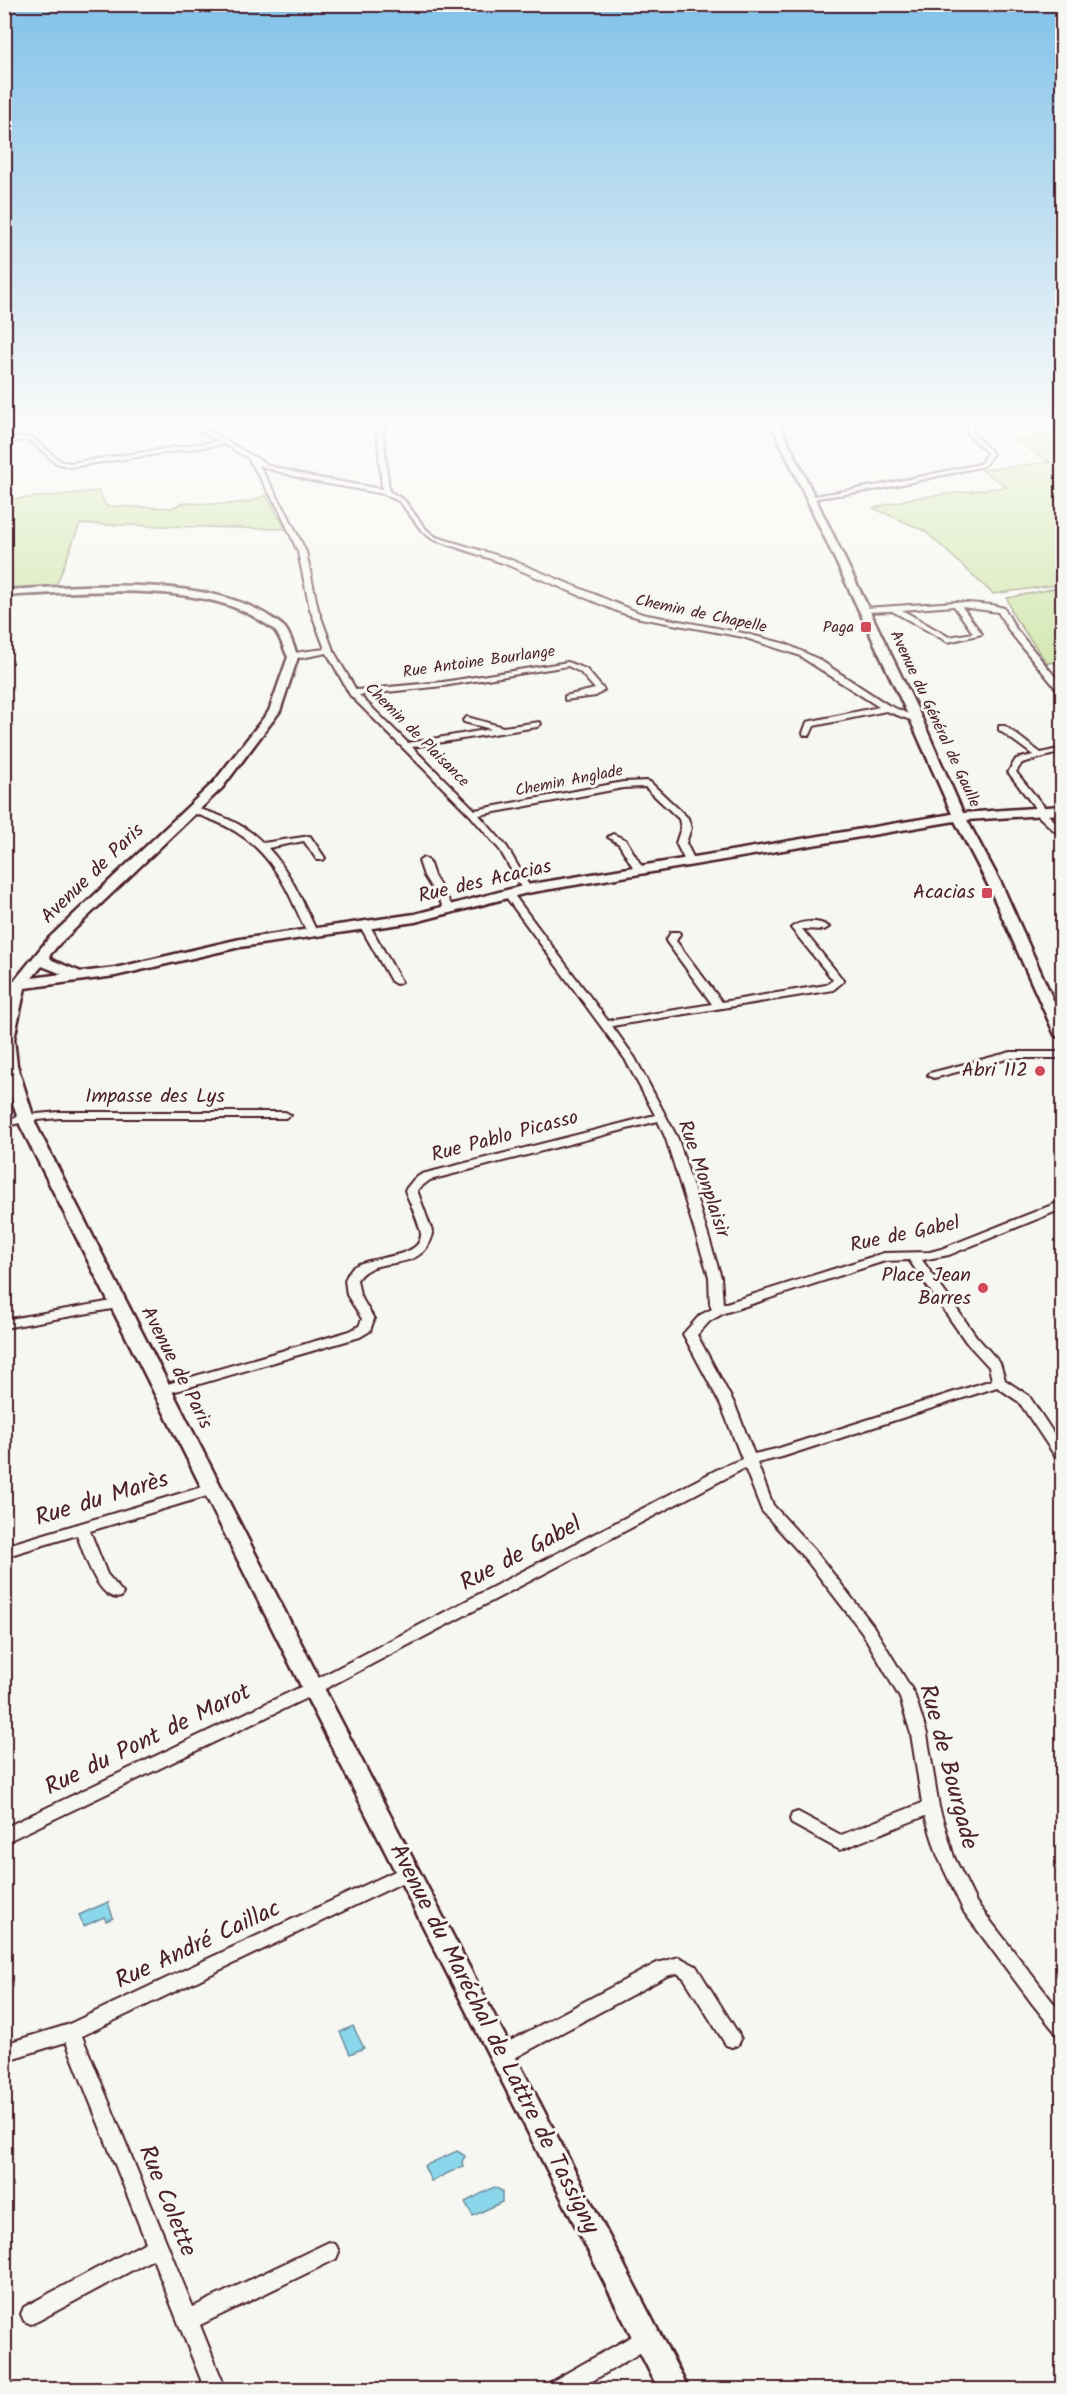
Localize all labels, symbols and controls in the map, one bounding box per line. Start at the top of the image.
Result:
street label: Chemin de Chapelle [633,588,769,640]
place label: Paga [823,615,854,640]
marker: Paga [859,620,873,634]
street label: Avenue du Général de Gaulle [883,626,987,812]
street label: Rue Antoine Bourlange [401,639,557,685]
street label: Chemin de Plaisance [359,677,475,793]
street label: Chemin Anglade [513,758,625,804]
street label: Avenue de Paris [34,816,153,932]
street label: Rue des Acacias [415,851,555,913]
place label: Acacias [913,877,975,909]
marker: Acacias [980,886,994,900]
place label: Abri 112 [962,1055,1028,1087]
marker: Abri 112 [1033,1064,1047,1078]
street label: Impasse des Lys [85,1081,225,1113]
street label: Rue Pablo Picasso [428,1102,582,1172]
street label: Rue Monplaisir [668,1116,738,1243]
street label: Rue de Gabel [847,1208,963,1262]
place label: Place Jean Barres [882,1260,971,1315]
marker: Place Jean Barres [976,1281,990,1295]
street label: Avenue de Paris [131,1301,221,1435]
street label: Rue du Marès [30,1460,174,1538]
street label: Rue de Gabel [453,1505,589,1603]
street label: Rue du Pont de Marot [38,1673,258,1807]
street label: Rue de Bourgade [907,1680,989,1854]
street label: Avenue du Maréchal de Lattre de Tassigny [378,1837,610,2242]
street label: Rue André Caillac [109,1890,287,2000]
street label: Rue Colette [127,2139,207,2263]

